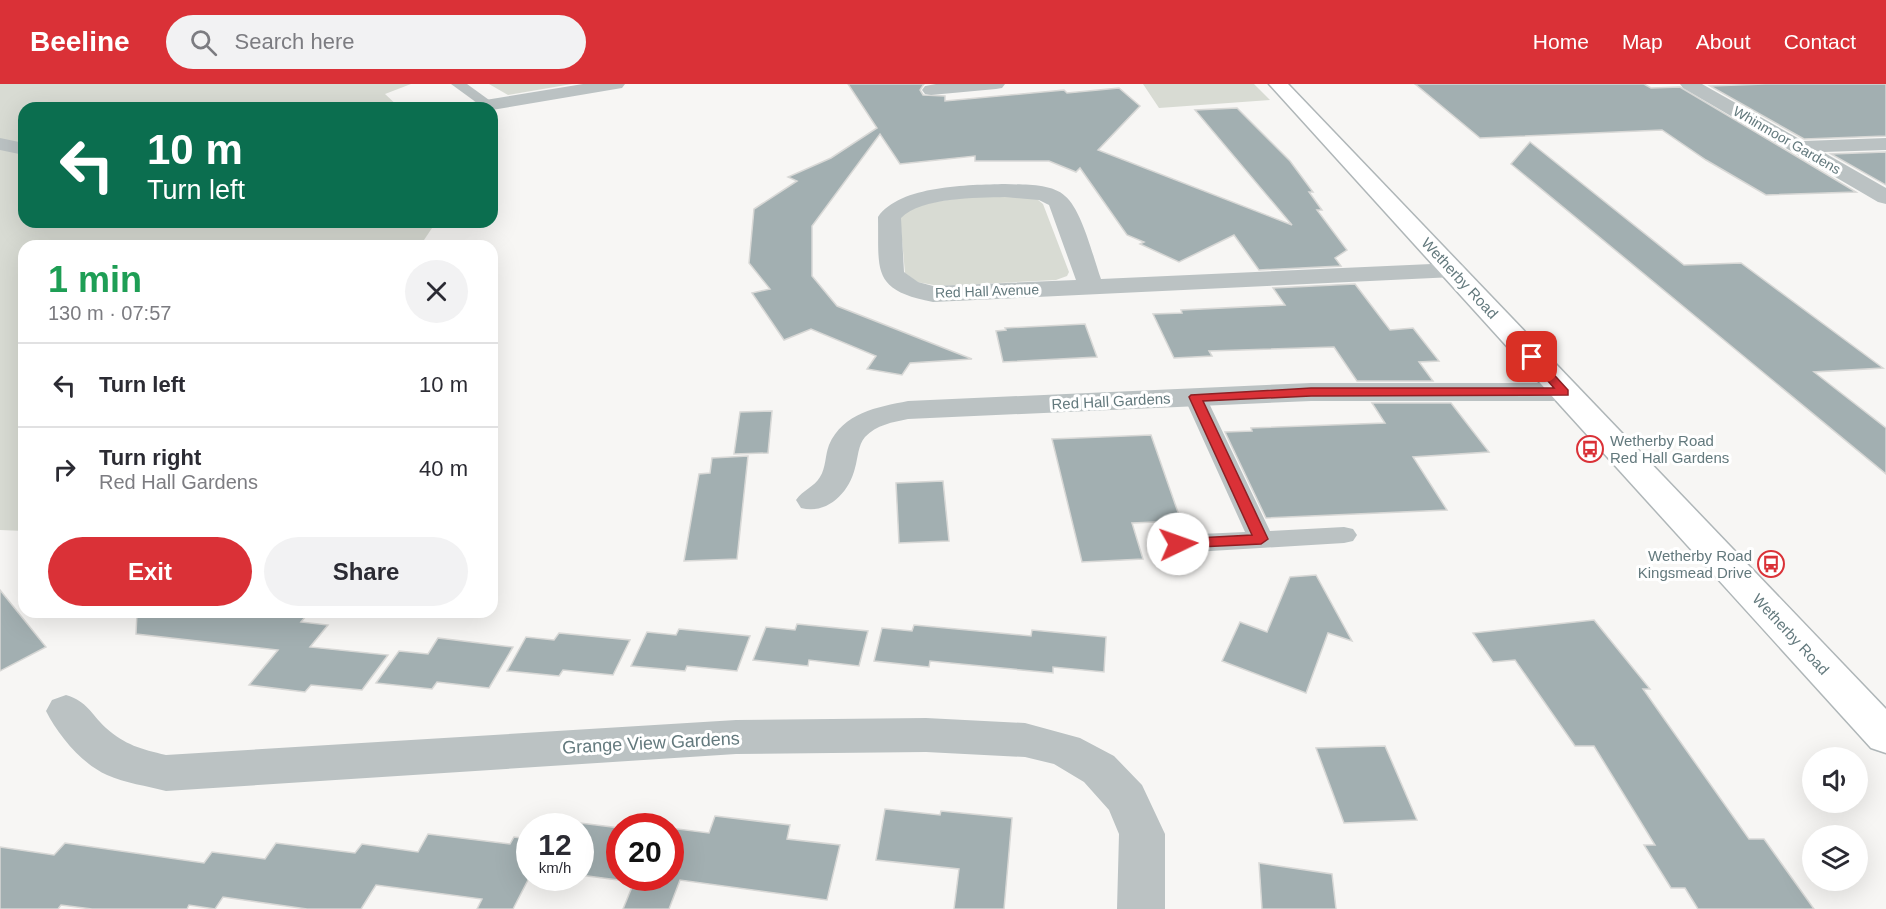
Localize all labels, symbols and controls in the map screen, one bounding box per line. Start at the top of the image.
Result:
search box [166,15,586,69]
text: Beeline [30,26,130,57]
icon: search [187,26,220,59]
text: Search here [235,29,354,54]
text: Home [1533,30,1589,53]
text: Map [1622,30,1663,53]
text: About [1696,30,1751,53]
text: Contact [1784,30,1856,53]
street label: Whinmoor Gardens [1730,103,1844,177]
icon: left [48,126,126,204]
text: 10 m [147,126,243,173]
text: Turn left [147,175,245,205]
street label: Wetherby Road [1418,234,1502,322]
text: 1 min [48,259,142,300]
button: close [405,260,468,323]
street label: Red Hall Avenue [935,281,1039,301]
text: 130 m · 07:57 [48,302,171,324]
pin [1506,331,1557,382]
icon: arrive [1515,340,1548,373]
icon: left [48,369,81,402]
text: Turn left [99,372,185,397]
text: 10 m [419,372,468,397]
street label: Red Hall Gardens [1051,389,1171,413]
place label: Wetherby Road Red Hall Gardens [1610,432,1729,466]
bus stop icon: Wetherby Road Red Hall Gardens [1575,434,1605,464]
text: Turn right [99,445,201,470]
icon: right [48,453,81,486]
text: 40 m [419,456,468,481]
text: Red Hall Gardens [99,471,258,493]
position arrow [1146,512,1210,576]
button: Exit [48,537,252,606]
button: Share [264,537,468,606]
place label: Wetherby Road Kingsmead Drive [1638,547,1752,581]
bus stop icon: Wetherby Road Kingsmead Drive [1756,549,1786,579]
street label: Wetherby Road [1749,590,1833,678]
street label: Grange View Gardens [562,728,740,758]
map controls [1802,747,1868,891]
button: sound [1802,747,1868,813]
speed limit sign: 20 [606,813,684,891]
button: layers [1802,825,1868,891]
text: 12 [538,828,572,861]
text: km/h [539,859,571,876]

